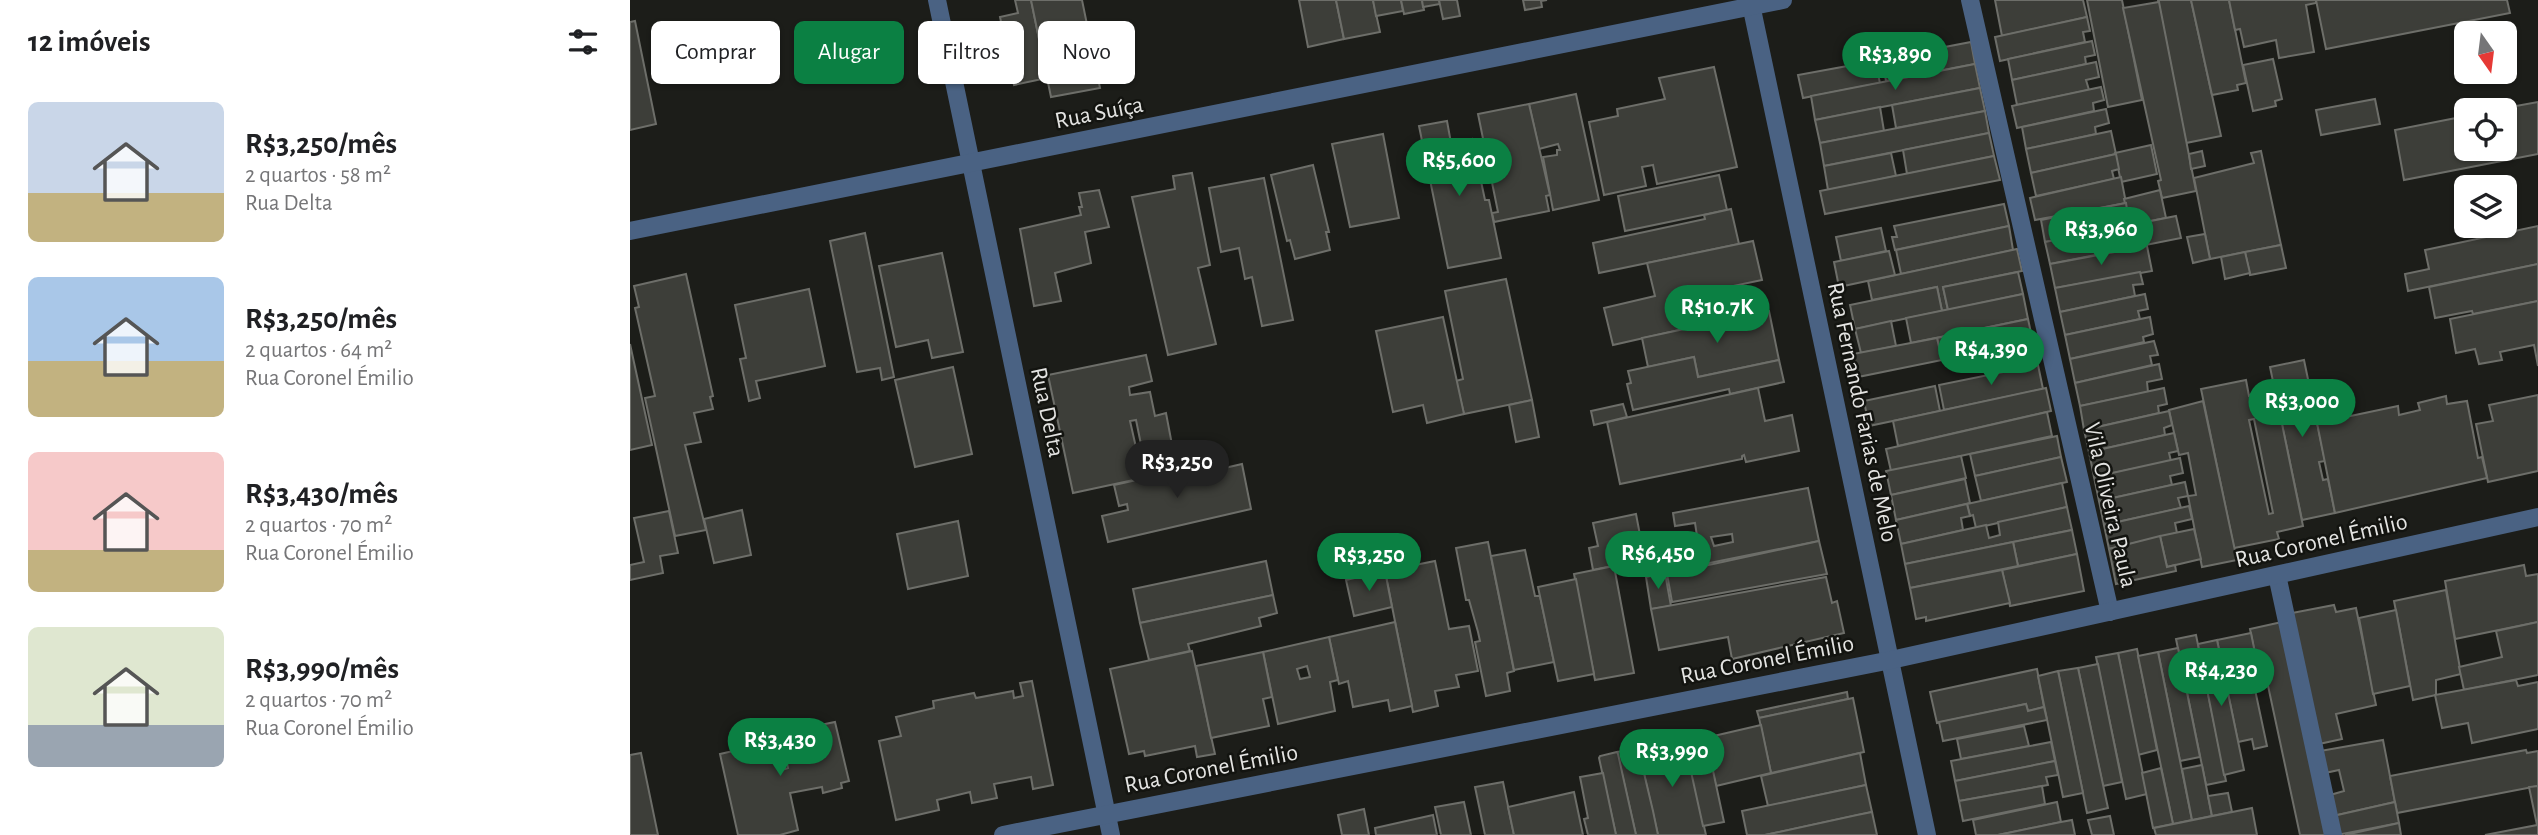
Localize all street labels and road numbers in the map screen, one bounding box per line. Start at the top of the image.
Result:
street label: Rua Suíça [1053,93,1145,133]
street label: Rua Fernando Farias de Melo [1823,280,1901,544]
street label: Rua Delta [1026,365,1068,459]
street label: Vila Oliveira Paula [2079,420,2141,590]
street label: Rua Coronel Émilio [2232,508,2410,572]
street label: Rua Coronel Émilio [1678,629,1856,689]
street label: Rua Coronel Émilio [1122,738,1300,798]

